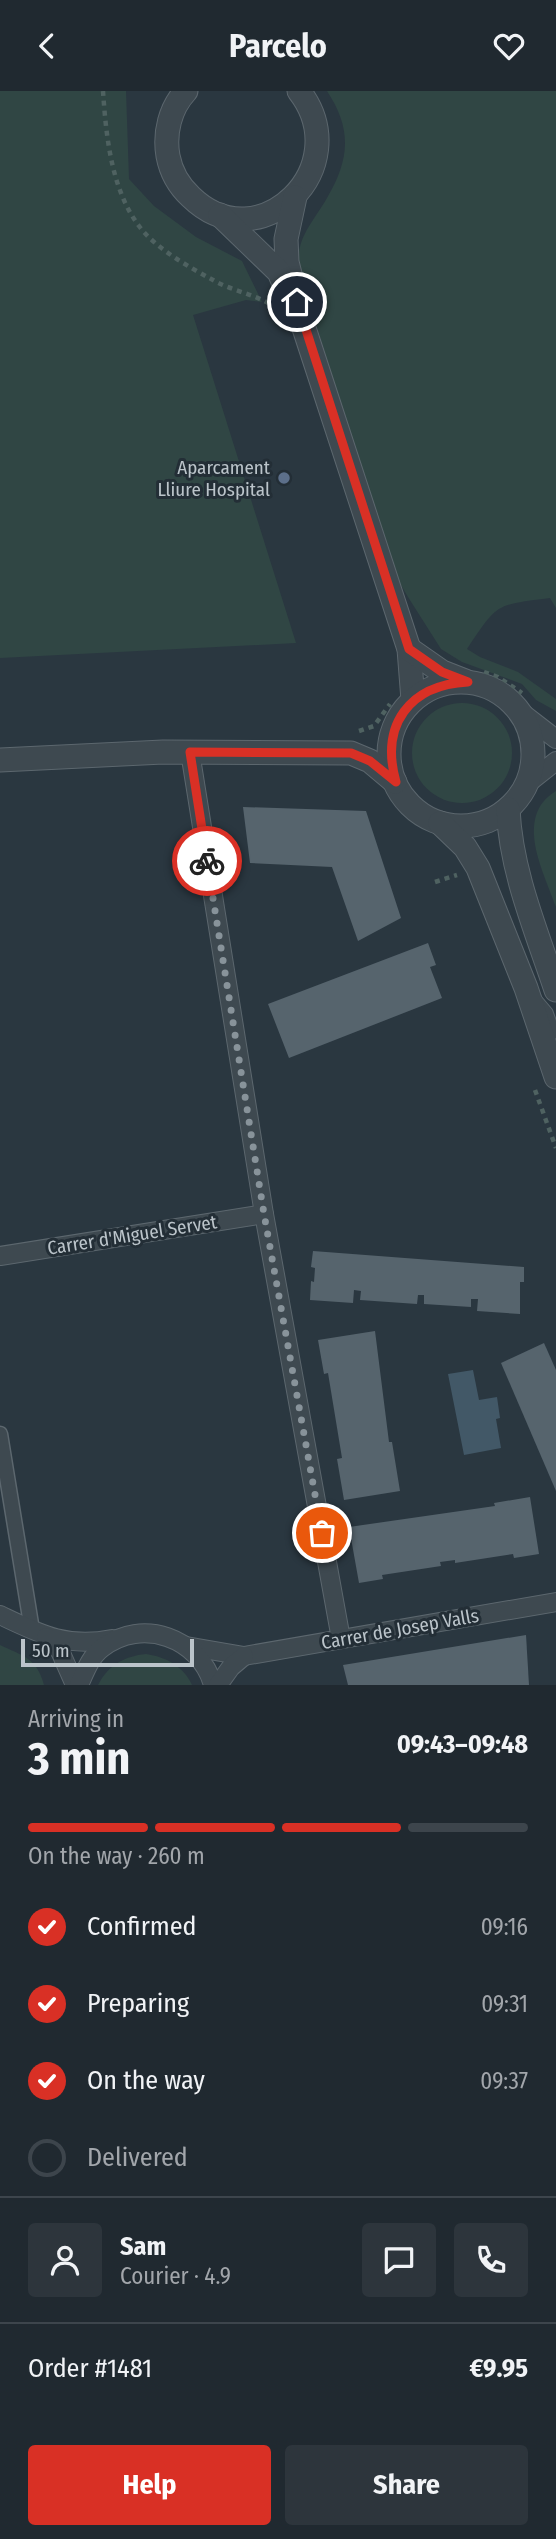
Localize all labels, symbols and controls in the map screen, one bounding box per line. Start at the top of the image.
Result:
icon: back [28,27,66,65]
text: Parcelo [229,27,327,65]
icon: heart [490,27,528,65]
pin [267,272,327,332]
icon: home [278,283,316,321]
place label: Aparcament Lliure Hospital [157,456,271,501]
marker: Aparcament Lliure Hospital [276,470,292,486]
courier [172,826,242,896]
icon: bike [188,842,226,880]
street label: Carrer d'Miguel Servet [46,1210,219,1260]
pin [292,1503,352,1563]
icon: bag [303,1514,341,1552]
street label: Carrer de Josep Valls [319,1604,481,1654]
scale bar [21,1636,194,1668]
text: 50 m [32,1639,70,1662]
text: Arriving in [28,1705,124,1733]
text: 09:43–09:48 [397,1729,528,1760]
text: 3 min [28,1731,130,1786]
text: On the way · 260 m [28,1842,205,1870]
icon: check [28,1908,66,1946]
text: Confirmed [87,1911,197,1942]
text: 09:16 [481,1913,528,1941]
icon: check [28,1985,66,2023]
text: Preparing [87,1988,189,2019]
text: 09:31 [481,1990,528,2018]
icon: check [28,2062,66,2100]
text: On the way [87,2065,205,2096]
text: 09:37 [480,2067,528,2095]
text: Delivered [87,2142,188,2173]
button: person [28,2223,102,2297]
button: chat [362,2223,436,2297]
button: phone [454,2223,528,2297]
text: Sam [120,2231,166,2262]
text: Courier · 4.9 [120,2262,231,2290]
text: Order #1481 [28,2353,152,2384]
text: €9.95 [469,2353,528,2384]
button: Help [28,2445,271,2525]
button: Share [285,2445,528,2525]

